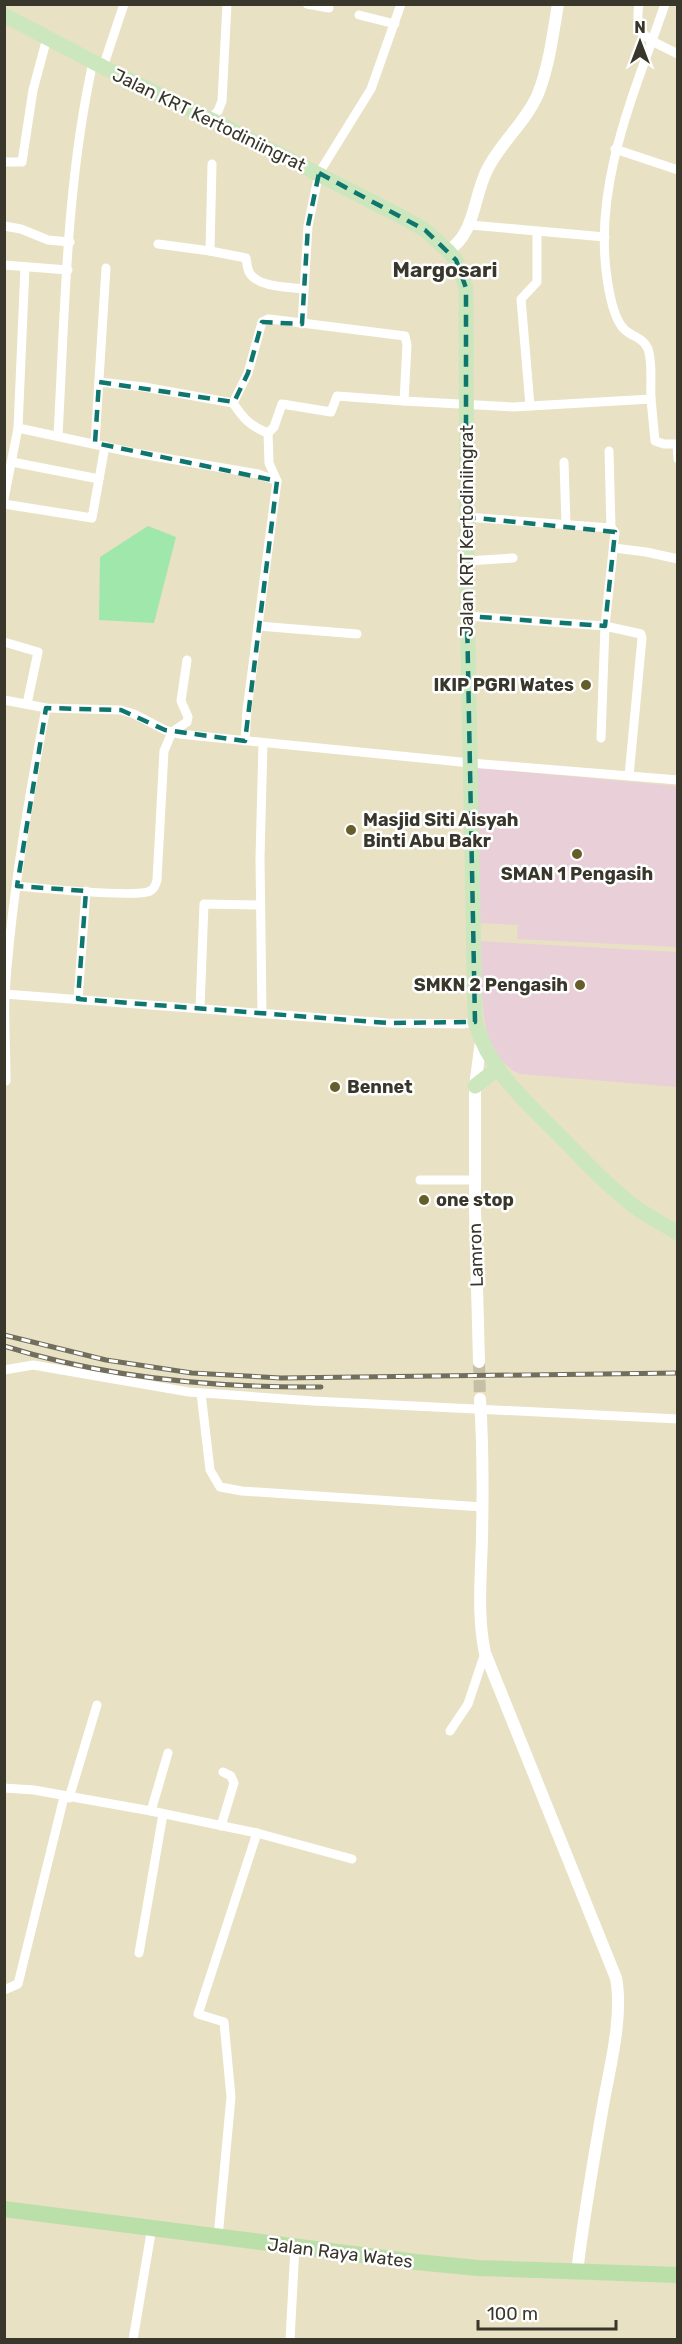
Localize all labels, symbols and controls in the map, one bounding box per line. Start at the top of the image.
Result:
north arrow [610,12,670,72]
text: N [634,18,646,37]
street label: Jalan KRT Kertodiniingrat [109,64,309,176]
district label: Margosari [393,257,497,282]
street label: Jalan KRT Kertodiniingrat [456,425,478,637]
place label: IKIP PGRI Wates [433,674,574,696]
marker: IKIP PGRI Wates [579,678,593,692]
place label: Masjid Siti Aisyah Binti Abu Bakr [363,809,519,852]
marker: Masjid Siti Aisyah Binti Abu Bakr [344,823,358,837]
marker: SMAN 1 Pengasih [570,847,584,861]
place label: SMAN 1 Pengasih [501,863,653,885]
place label: SMKN 2 Pengasih [414,974,568,996]
marker: SMKN 2 Pengasih [573,978,587,992]
place label: Bennet [347,1076,413,1098]
marker: Bennet [328,1080,342,1094]
place label: one stop [436,1189,514,1211]
marker: one stop [417,1193,431,1207]
street label: Lamron [464,1223,488,1287]
street label: Jalan Raya Wates [266,2233,414,2273]
scale bar [478,2293,616,2331]
text: 100 m [487,2303,538,2325]

